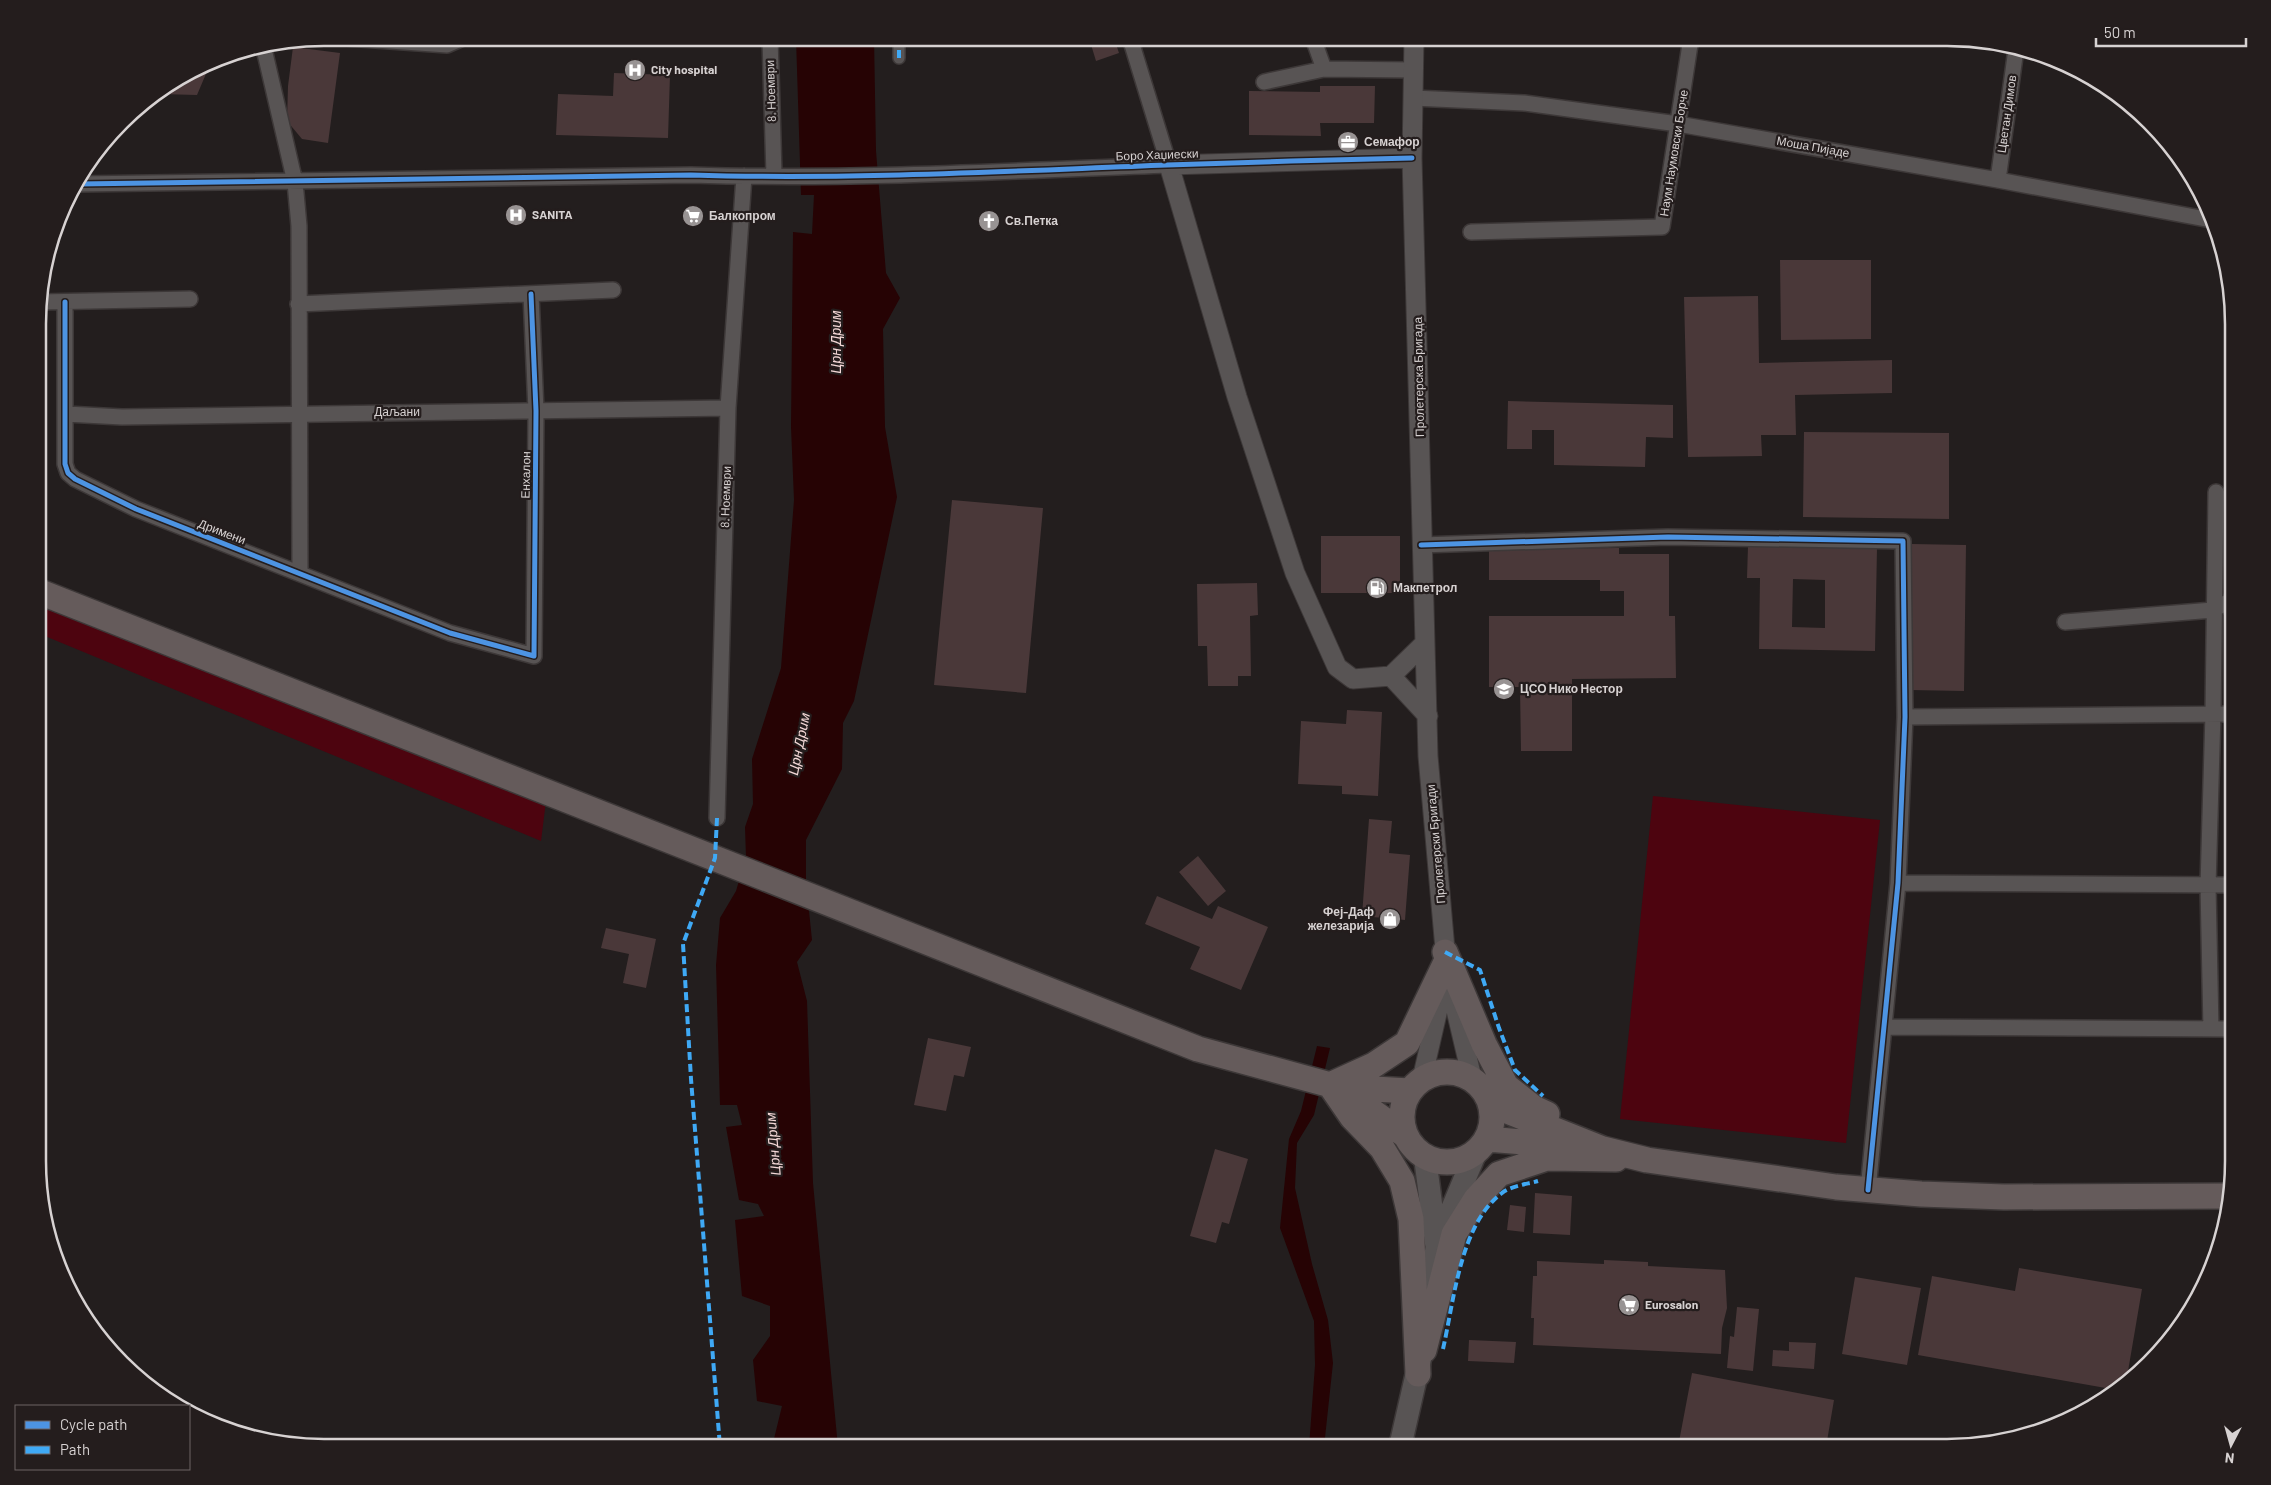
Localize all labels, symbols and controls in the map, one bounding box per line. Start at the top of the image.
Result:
scale bar [2096,15,2246,47]
text: 50 m [2104,23,2136,41]
hospital icon: City hospital [623,58,647,82]
street label: 8. Ноември [762,60,779,122]
place label: City hospital [651,62,717,76]
street label: Цветан Димов [1994,74,2019,154]
street label: Наум Наумовски Борче [1656,88,1691,217]
office icon: Семафор [1336,130,1360,154]
street label: Моша Пијаде [1775,133,1851,160]
place label: Семафор [1364,134,1420,149]
street label: Боро Хаџиески [1115,146,1199,163]
hospital icon: SANITA [504,203,528,227]
supermarket icon: Балкопром [681,204,705,228]
place label: SANITA [532,207,573,221]
place label: Балкопром [709,208,776,223]
church icon: Св.Петка [977,209,1001,233]
place label: Св.Петка [1005,213,1058,227]
water label: Црн Дрим [827,310,844,374]
street label: Пролетерска Бригада [1410,317,1427,437]
street label: Даљани [374,404,420,419]
street label: Енхалон [518,451,532,499]
street label: 8. Ноември [717,466,734,528]
street label: Дримени [196,516,248,547]
fuel station icon: Макпетрол [1365,576,1389,600]
place label: Макпетрол [1393,580,1457,595]
school or university icon: ЦСО Нико Нестор [1492,677,1516,701]
place label: ЦСО Нико Нестор [1520,681,1623,696]
water label: Црн Дрим [784,711,813,777]
street label: Пролетерски Бригади [1423,784,1448,904]
place label: Феј-Даф железарија [1307,904,1374,933]
shop icon: Феј-Даф железарија [1378,907,1402,931]
water label: Црн Дрим [761,1111,784,1176]
supermarket icon: Eurosalon [1617,1293,1641,1317]
place label: Eurosalon [1645,1297,1698,1311]
legend [15,1405,190,1470]
text: Cycle path [60,1415,127,1433]
north arrow [2206,1420,2256,1470]
text: Path [60,1440,90,1458]
text: N [2224,1449,2235,1467]

